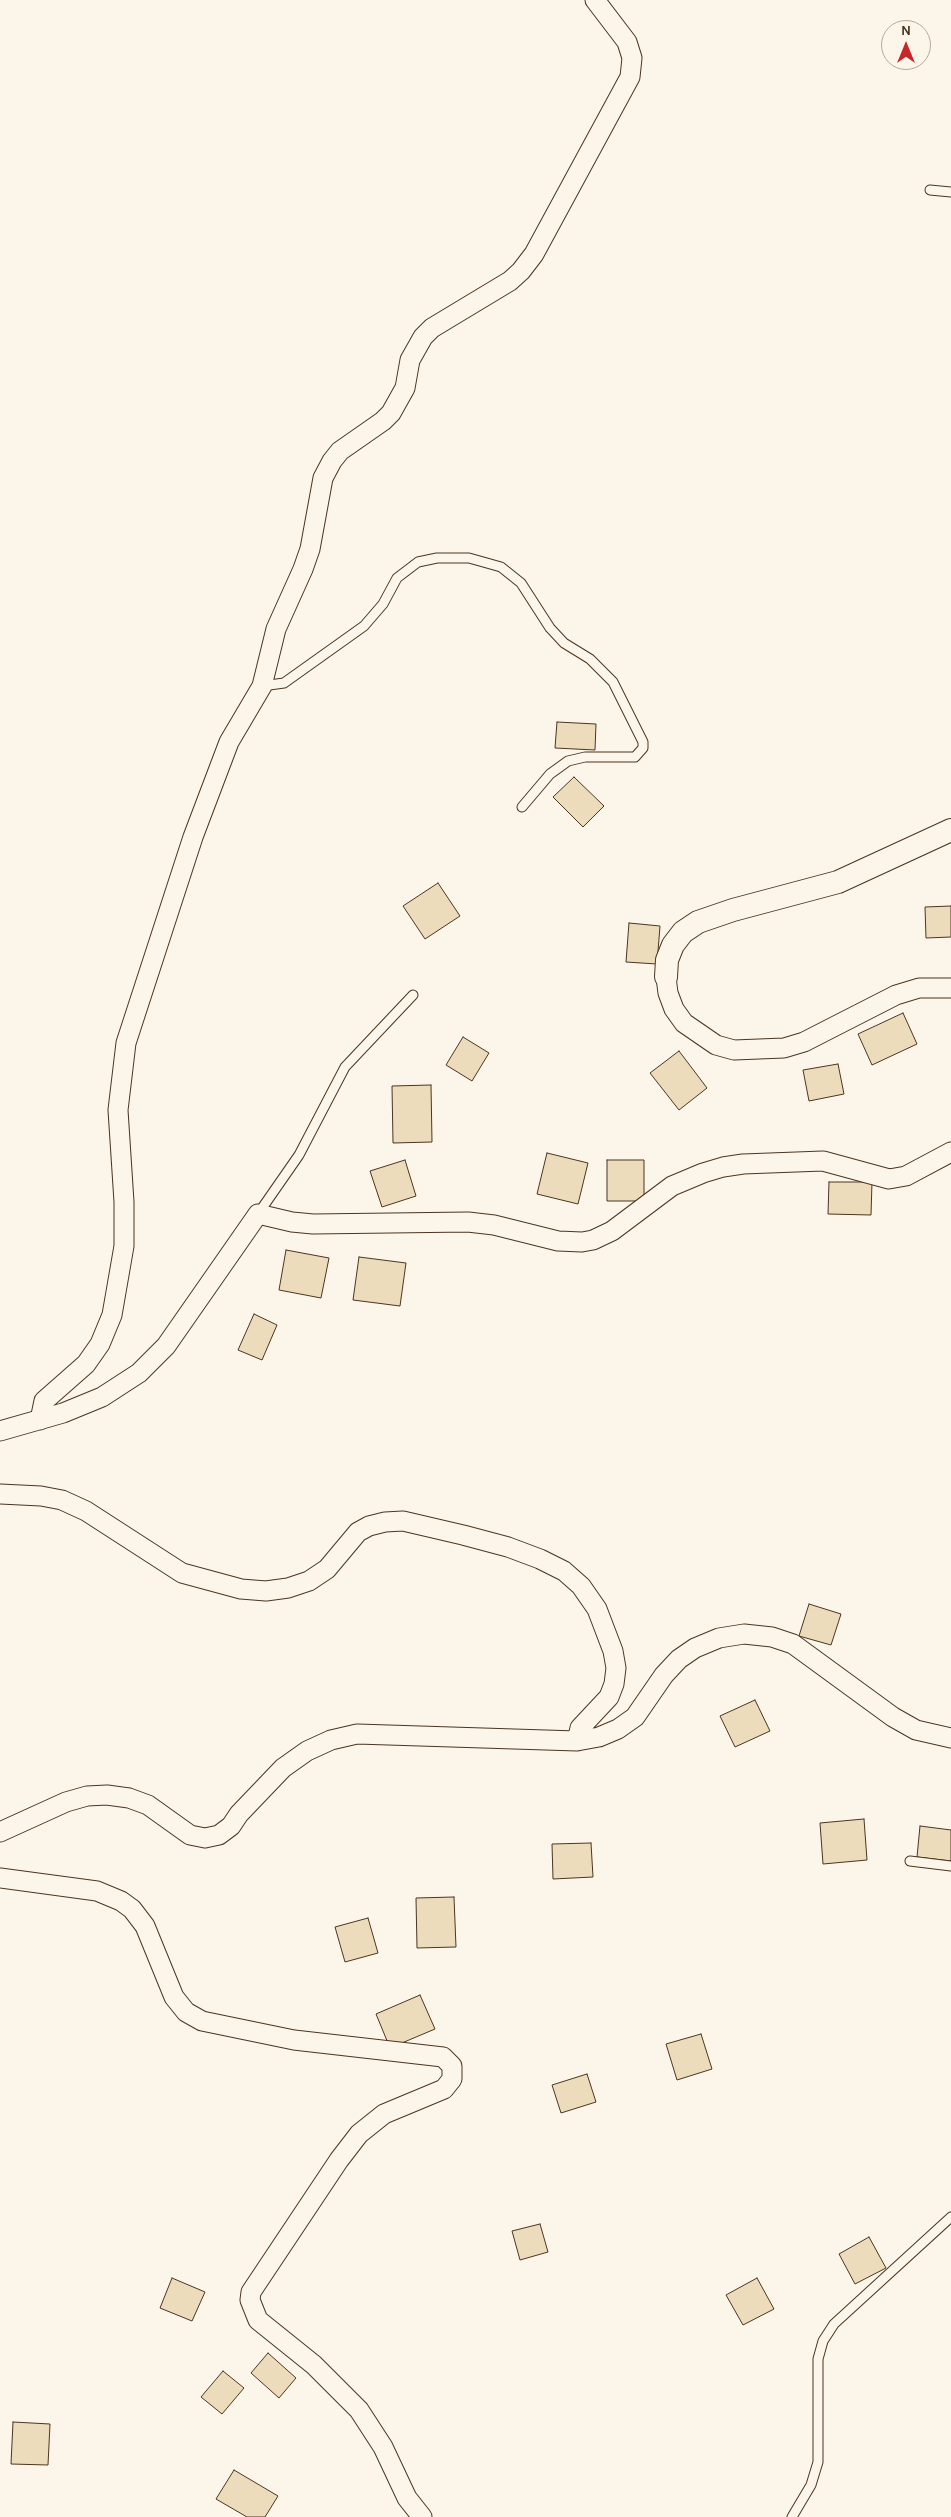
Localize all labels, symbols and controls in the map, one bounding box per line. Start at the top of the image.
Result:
north arrow [881,20,931,70]
text: N [901,22,911,39]

